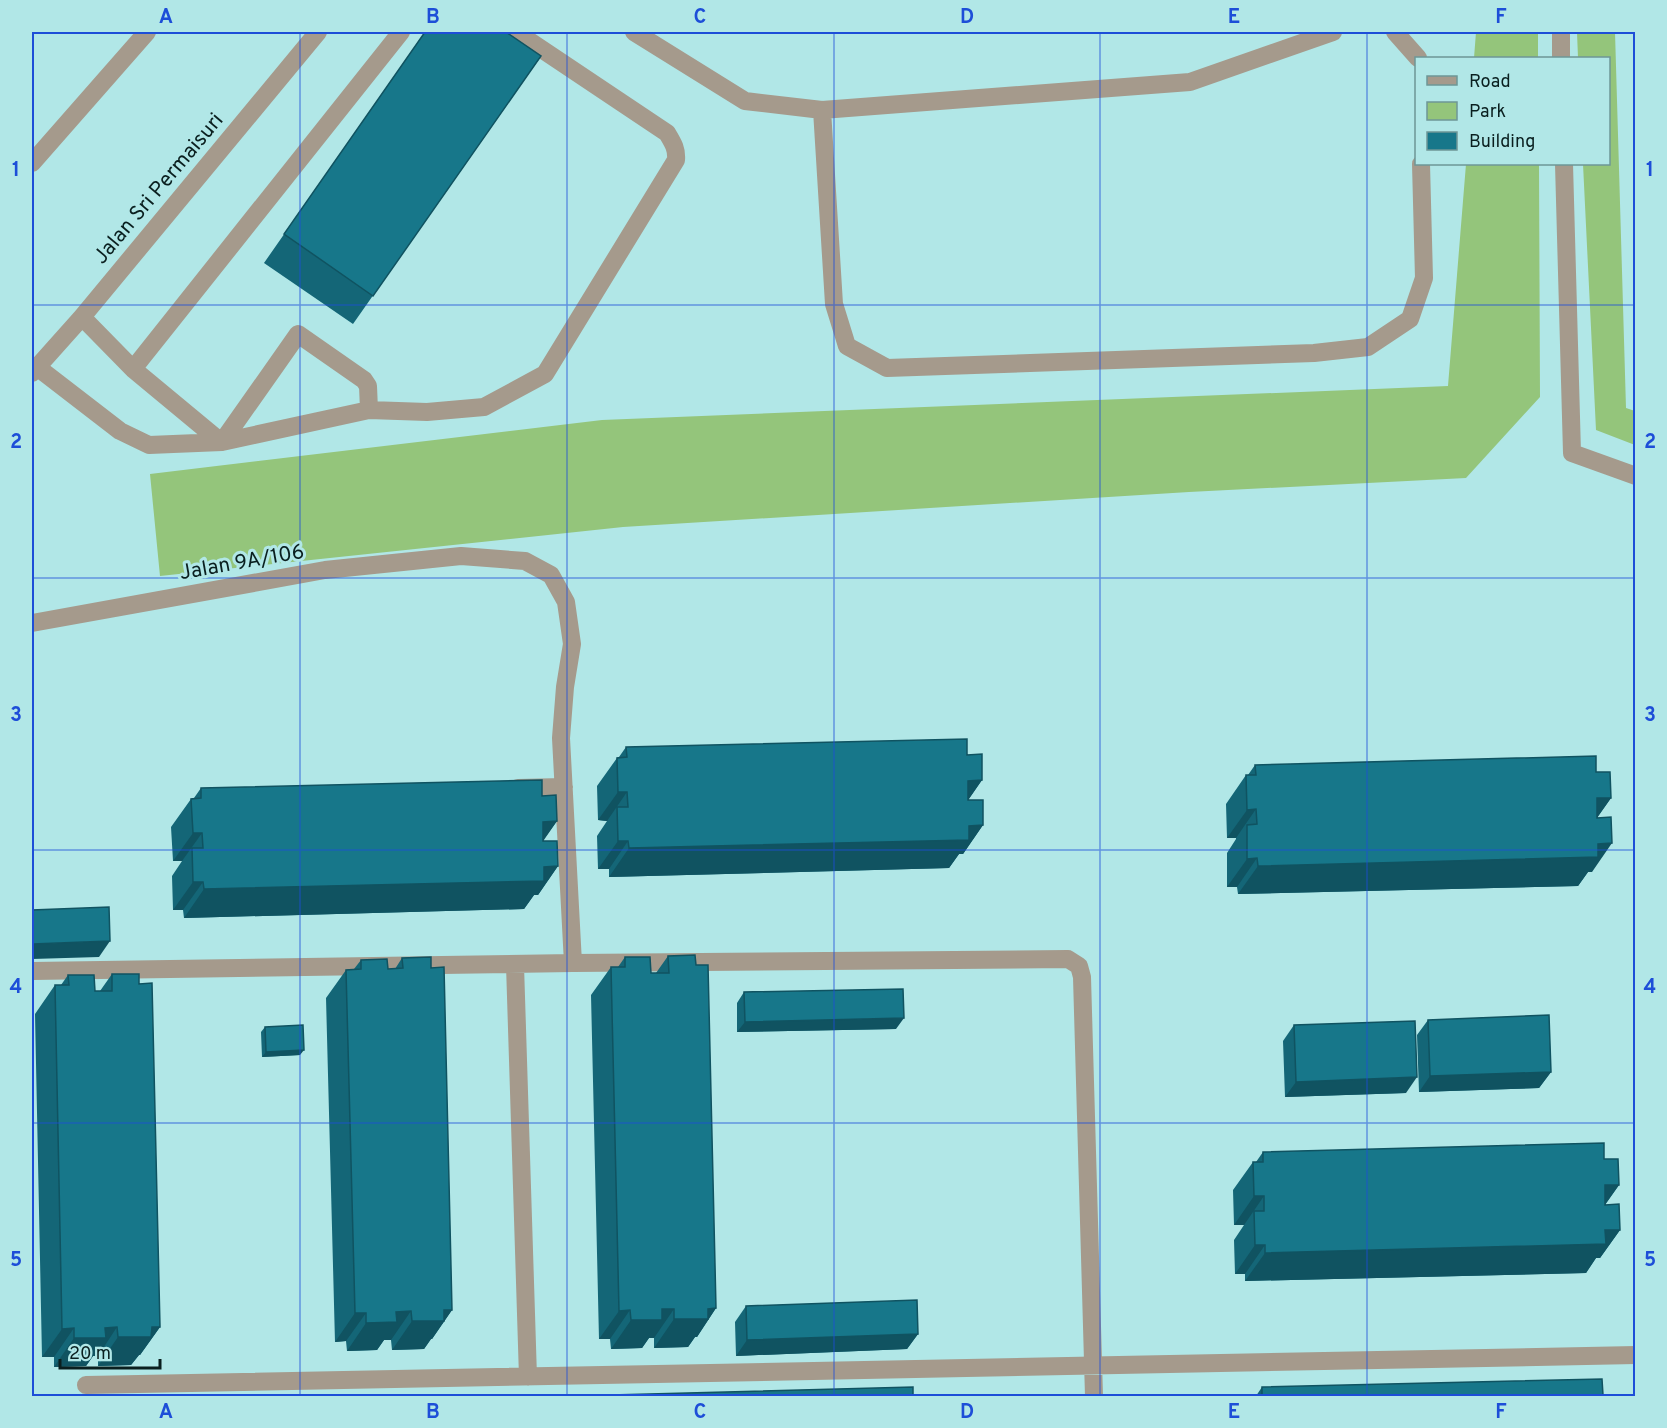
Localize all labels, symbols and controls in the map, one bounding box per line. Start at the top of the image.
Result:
text: A [159,5,173,31]
text: B [426,5,440,31]
text: C [694,5,706,31]
text: D [960,5,974,31]
text: E [1228,5,1240,31]
text: F [1495,5,1507,31]
legend [1415,57,1610,165]
text: Road [1469,71,1511,94]
text: Park [1469,101,1506,124]
street label: Jalan Sri Permaisuri [88,108,230,270]
text: Building [1469,131,1535,154]
text: 1 [12,158,20,184]
text: 1 [1646,158,1654,184]
text: 2 [10,430,22,456]
text: 2 [1644,430,1656,456]
street label: Jalan 9A/106 [178,539,306,587]
text: 3 [10,703,22,729]
text: 3 [1644,703,1656,729]
text: 4 [10,975,22,1001]
text: 4 [1644,975,1656,1001]
text: 5 [10,1248,22,1274]
text: 5 [1644,1248,1656,1274]
scale bar [60,1332,160,1370]
text: 20 m [69,1343,111,1366]
text: A [159,1400,173,1426]
text: B [426,1400,440,1426]
text: C [694,1400,706,1426]
text: D [960,1400,974,1426]
text: E [1228,1400,1240,1426]
text: F [1495,1400,1507,1426]

